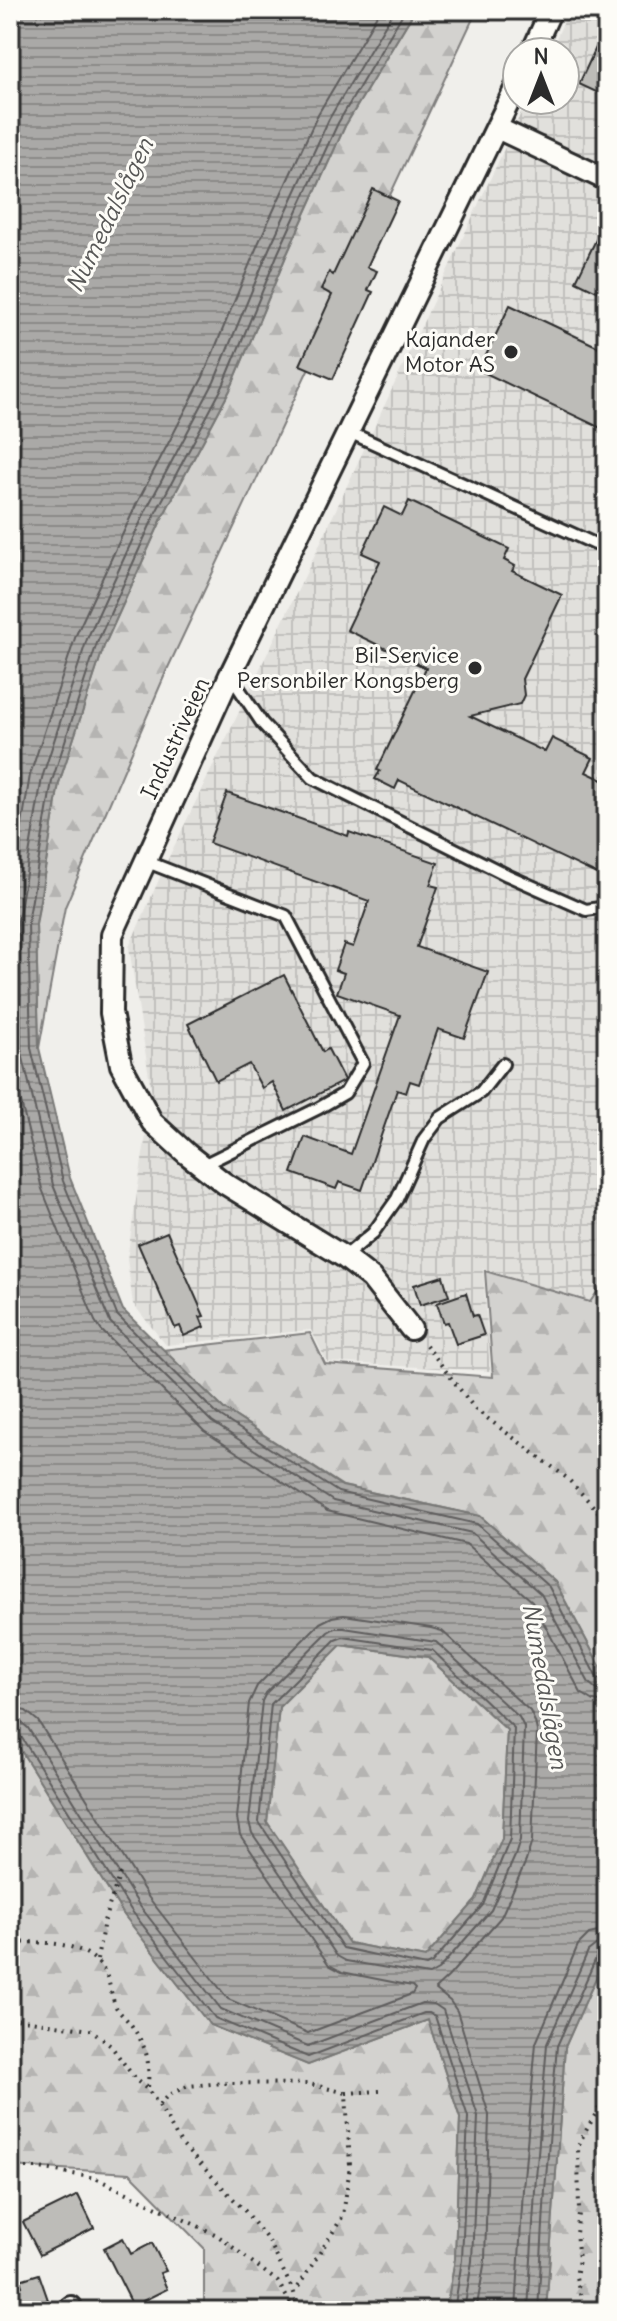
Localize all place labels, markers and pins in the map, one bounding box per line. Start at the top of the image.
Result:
place label: Kajander Motor AS [405,325,495,378]
marker: Kajander Motor AS [502,343,520,361]
place label: Bil-Service Personbiler Kongsberg [237,641,459,694]
marker: Bil-Service Personbiler Kongsberg [466,659,484,677]

